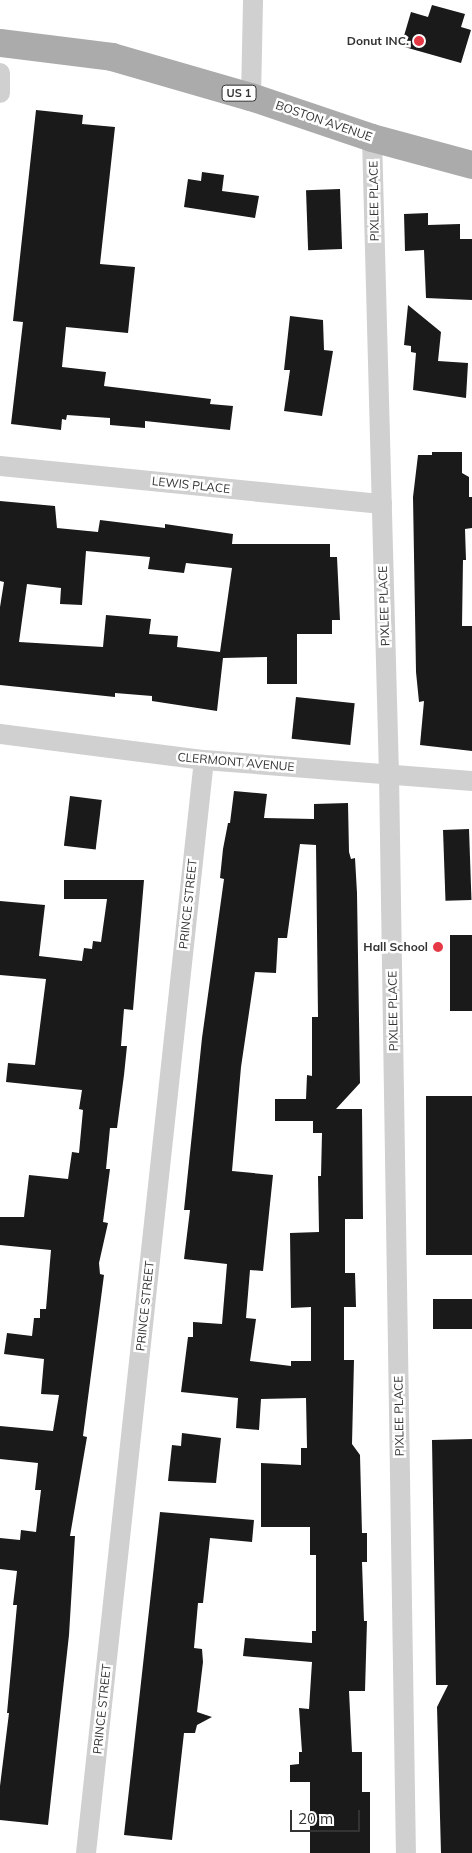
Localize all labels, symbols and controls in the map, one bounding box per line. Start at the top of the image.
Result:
place label: Donut INC. [347,34,409,48]
marker: Donut INC. [413,35,425,47]
road number: US 1 [222,85,256,102]
street label: BOSTON AVENUE [274,98,374,144]
street label: PIXLEE PLACE [366,161,382,241]
street label: LEWIS PLACE [151,474,231,496]
street label: PIXLEE PLACE [375,565,393,647]
street label: CLERMONT AVENUE [177,750,295,774]
street label: PRINCE STREET [176,858,200,950]
place label: Hall School [363,940,428,954]
marker: Hall School [432,941,444,953]
street label: PIXLEE PLACE [385,971,401,1051]
street label: PRINCE STREET [133,1260,157,1352]
street label: PIXLEE PLACE [391,1376,407,1456]
street label: PRINCE STREET [90,1663,114,1755]
scale bar [292,1800,362,1832]
text: 20 m [298,1809,333,1828]

